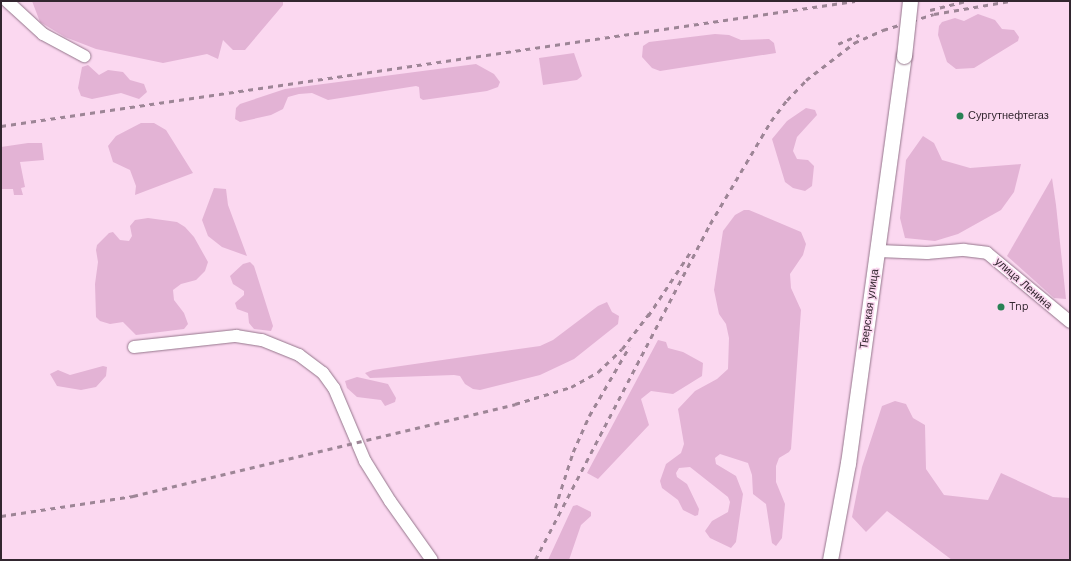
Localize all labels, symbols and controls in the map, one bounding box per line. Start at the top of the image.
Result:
place label: Сургутнефтегаз [968,109,1049,123]
marker: Сургутнефтегаз [955,111,965,121]
street label: улица Ленина [992,255,1054,313]
street label: Тверская улица [858,268,882,350]
place label: Tnp [1009,300,1029,314]
marker: Tnp [996,302,1006,312]

